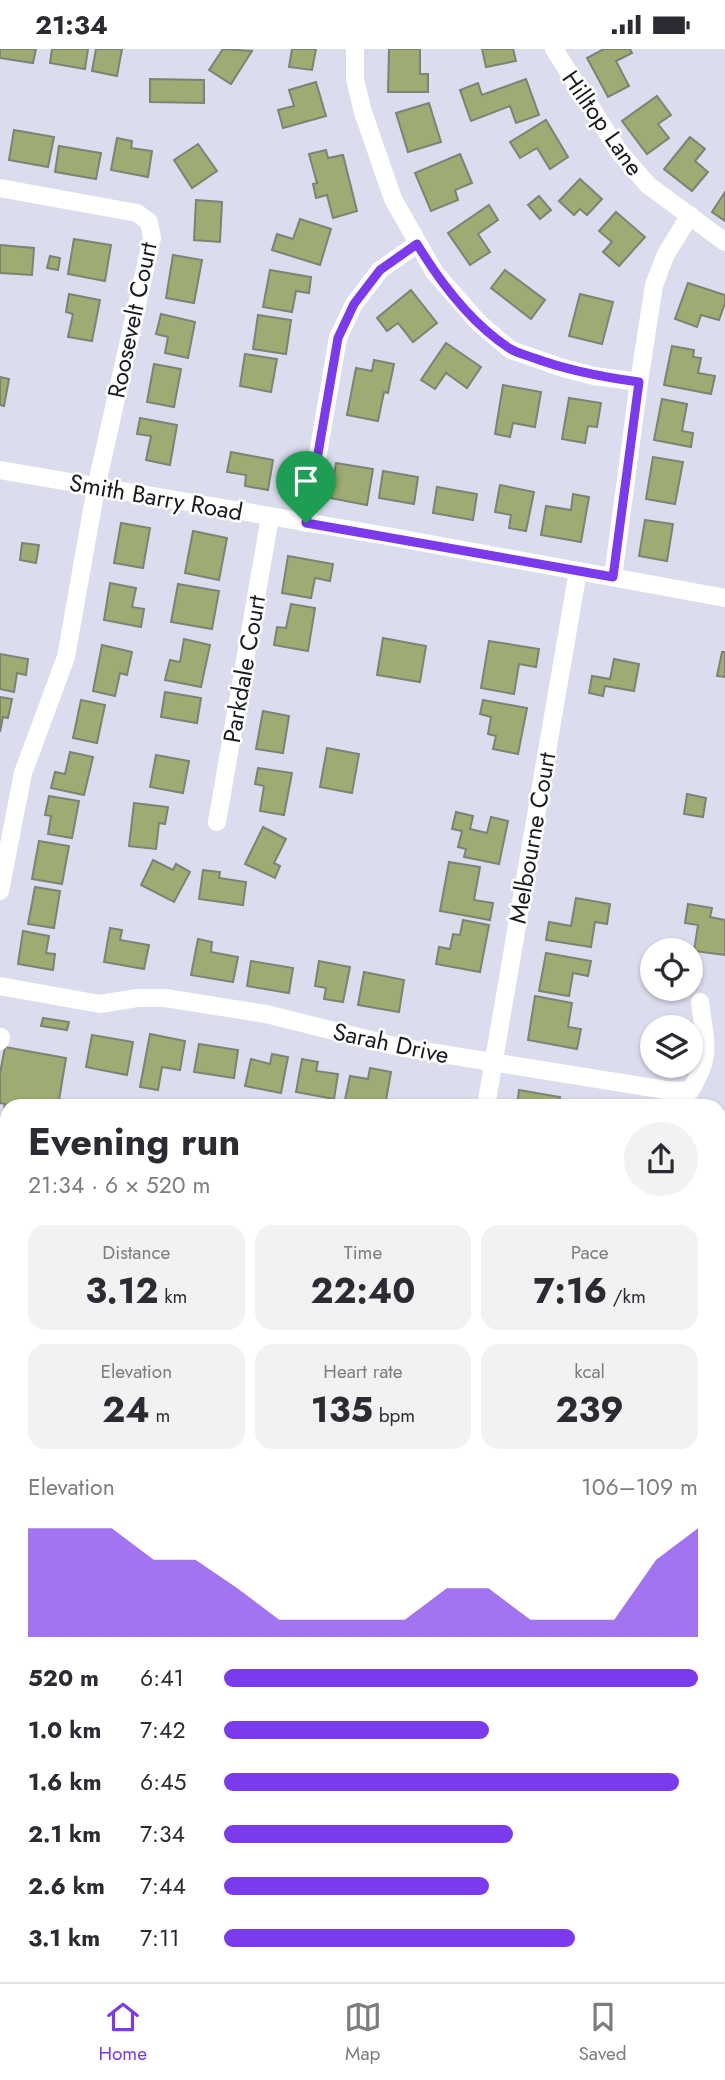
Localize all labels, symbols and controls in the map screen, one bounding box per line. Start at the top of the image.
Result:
text: 21:34 [35,6,108,44]
street label: Hilltop Lane [554,63,652,183]
street label: Roosevelt Court [98,239,166,401]
pin [276,451,336,523]
icon: arrive [287,462,325,500]
street label: Smith Barry Road [67,465,245,529]
street label: Parkdale Court [214,592,274,746]
street label: Melbourne Court [500,749,564,926]
map controls [640,938,703,1078]
button: locate [640,938,703,1001]
street label: Sarah Drive [330,1014,452,1072]
button: layers [640,1015,703,1078]
text: Evening run [28,1114,240,1169]
button: share [624,1122,698,1196]
text: 21:34 · 6 × 520 m [28,1168,210,1202]
text: Distance [102,1239,170,1266]
text: Time [344,1239,382,1266]
text: Pace [571,1239,609,1266]
text: 3.12 [85,1266,159,1316]
text: 22:40 [311,1266,415,1316]
text: 7:16 [534,1266,607,1316]
text: km [159,1283,187,1310]
text: /km [607,1283,646,1310]
text: Elevation [100,1358,172,1385]
text: Heart rate [323,1358,403,1385]
text: kcal [574,1358,605,1385]
text: 24 [102,1385,150,1435]
text: 135 [311,1385,373,1435]
text: 239 [556,1385,624,1435]
text: m [150,1402,170,1429]
text: bpm [373,1402,415,1429]
text: Elevation [28,1470,115,1504]
text: 106–109 m [581,1470,698,1504]
text: 520 m [28,1661,99,1695]
text: 6:41 [140,1661,184,1695]
text: 1.0 km [28,1713,101,1747]
text: 7:42 [140,1713,185,1747]
text: 1.6 km [28,1765,102,1799]
text: 6:45 [140,1765,187,1799]
text: 2.1 km [28,1817,101,1851]
text: 7:34 [140,1817,185,1851]
text: 2.6 km [28,1869,105,1903]
text: 7:44 [140,1869,186,1903]
text: 3.1 km [28,1921,100,1955]
text: 7:11 [140,1921,180,1955]
tab: Home [98,1998,147,2067]
tab: Map [344,1998,382,2067]
tab: Saved [578,1998,627,2067]

